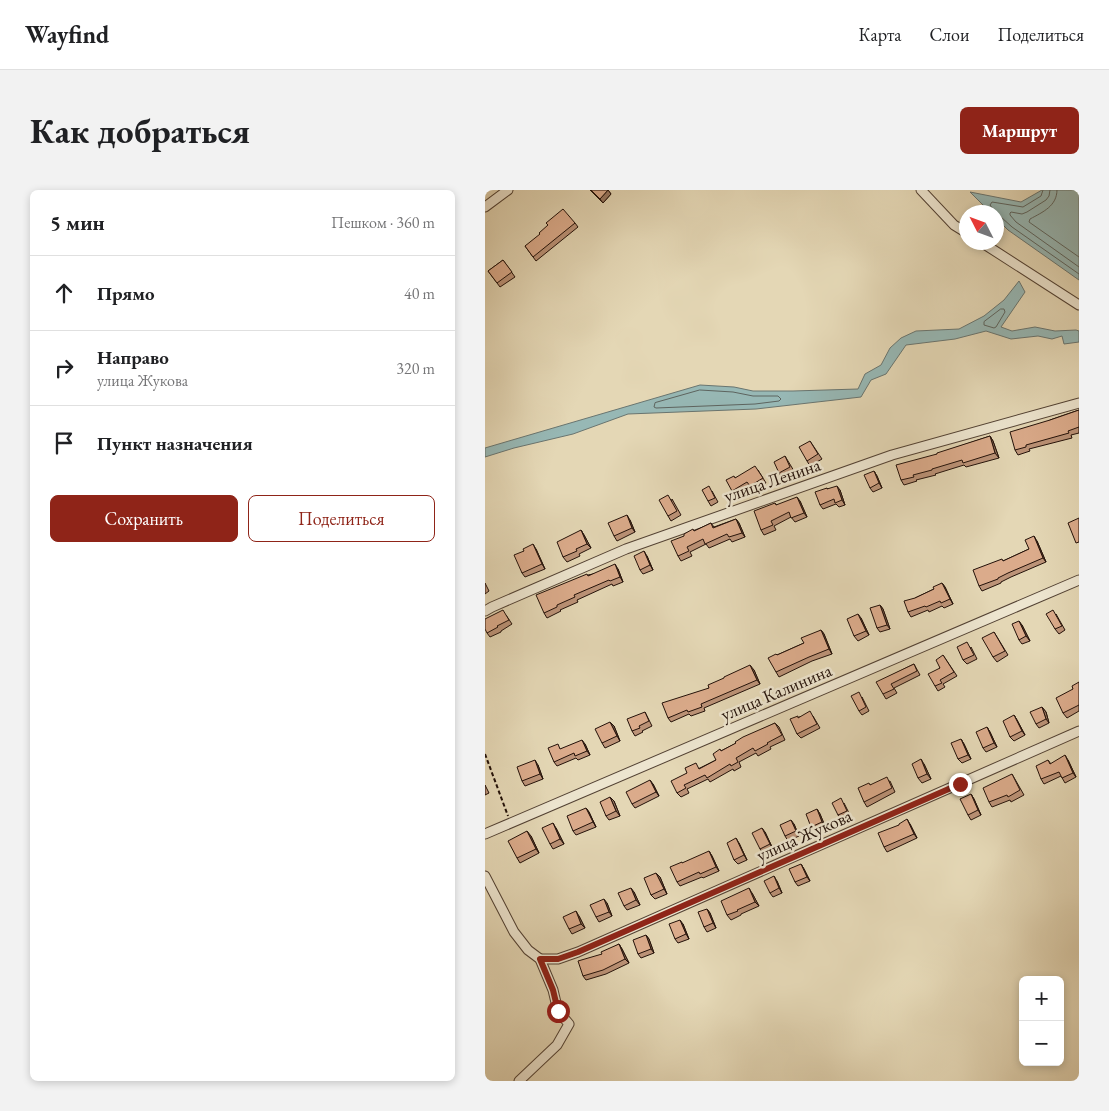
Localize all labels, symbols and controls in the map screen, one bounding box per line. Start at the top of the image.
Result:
text: Wayfind [25,19,109,50]
text: Карта [859,23,902,46]
text: Слои [930,23,969,46]
text: Поделиться [997,23,1084,46]
button: Маршрут [960,107,1079,154]
text: Как добраться [30,108,250,153]
north arrow [959,205,1004,250]
text: 5 мин [50,209,105,236]
text: Пешком · 360 m [331,212,435,233]
icon: ahead [50,279,78,307]
text: Прямо [97,281,155,306]
text: 40 m [404,283,435,304]
text: Направо [97,345,169,370]
icon: right [50,354,78,382]
text: 320 m [396,358,435,379]
text: улица Жукова [97,370,188,391]
icon: arrive [50,429,78,457]
text: Пункт назначения [97,431,253,456]
street label: улица Ленина [721,452,824,507]
button: Сохранить [50,495,238,542]
button: Поделиться [248,495,435,542]
street label: улица Калинина [717,658,836,726]
route end [949,773,972,796]
street label: улица Жукова [753,803,856,866]
map controls [1019,976,1064,1066]
button: + [1019,976,1064,1021]
route start [547,1000,570,1023]
button: − [1019,1021,1064,1066]

